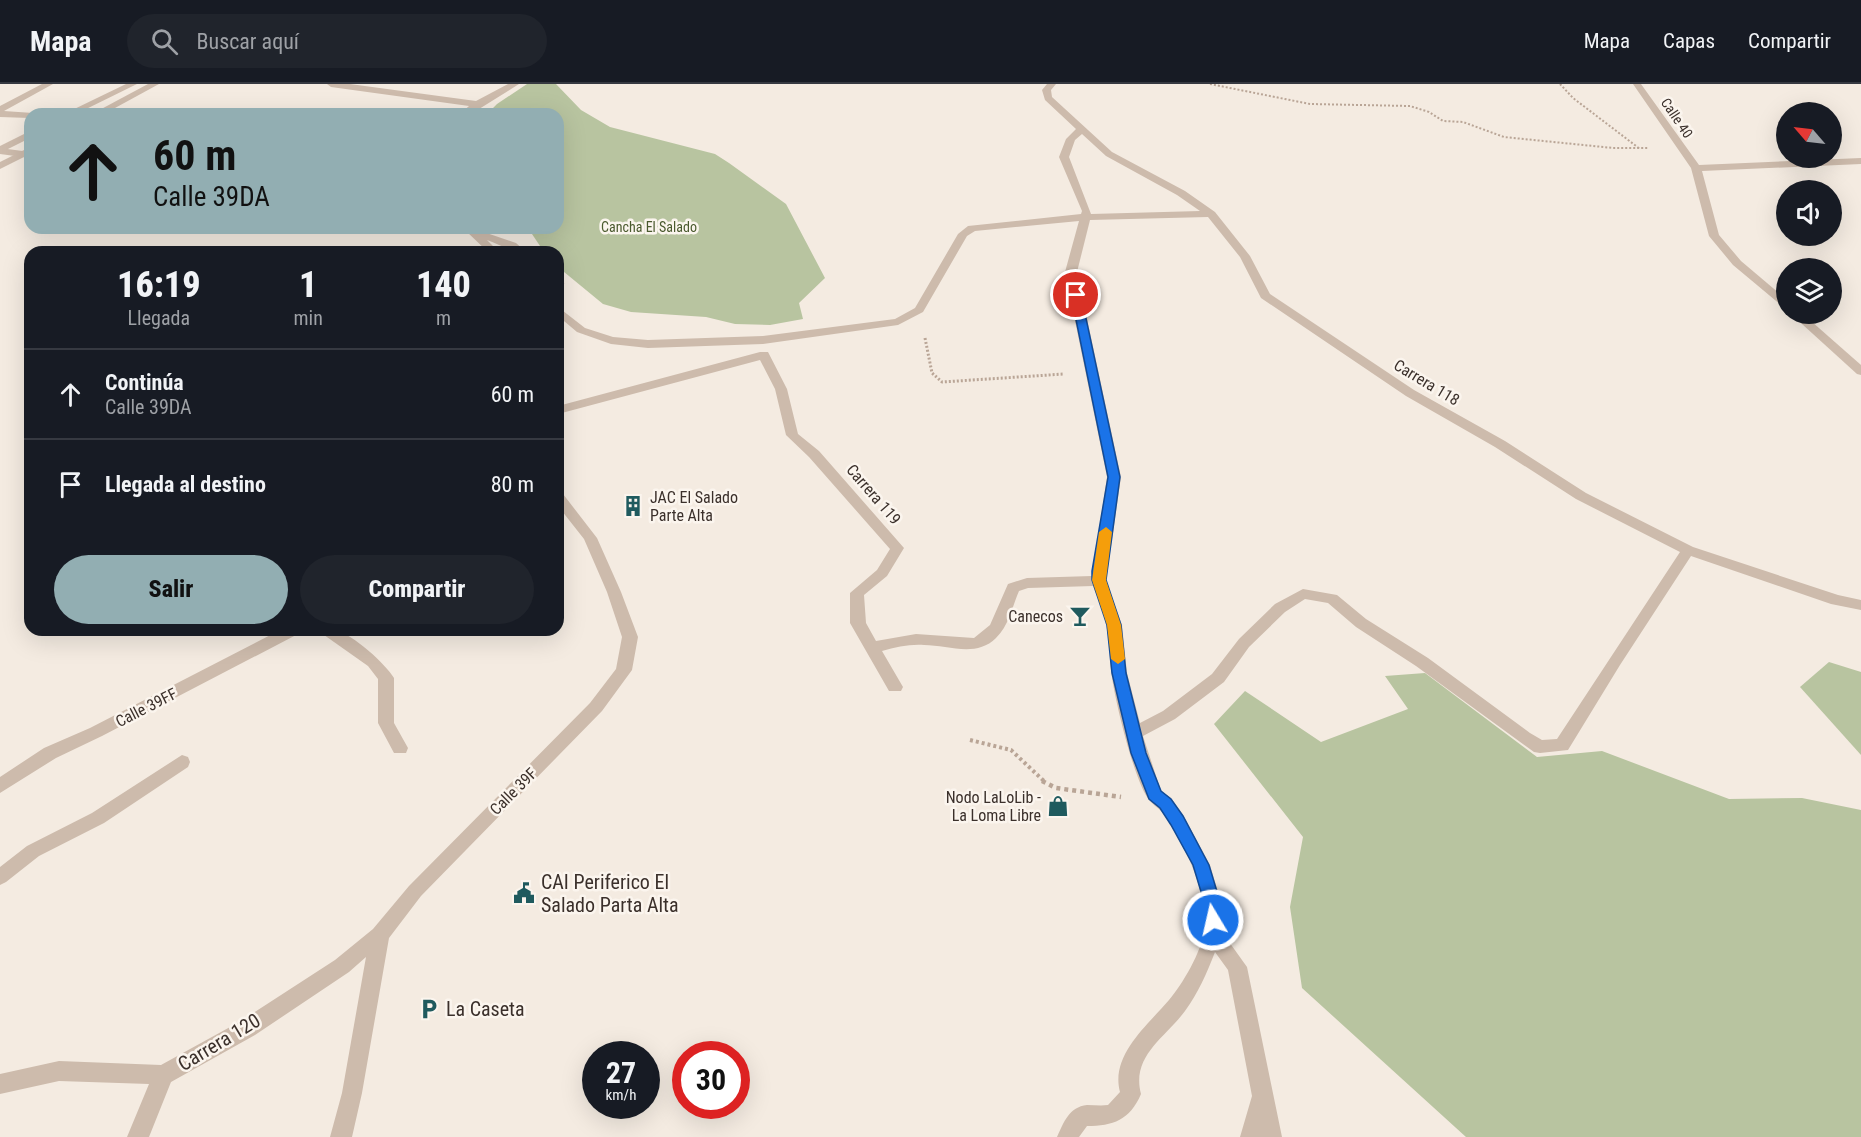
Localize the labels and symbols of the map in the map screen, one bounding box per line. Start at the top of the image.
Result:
street label: Calle 40 [1658,95,1696,141]
north arrow [1776,102,1842,168]
park label: Cancha El Salado [601,219,697,235]
pin [1050,269,1101,320]
street label: Carrera 118 [1390,355,1463,409]
street label: Carrera 119 [842,460,905,528]
place label: JAC El Salado Parte Alta [650,488,738,525]
building icon: JAC El Salado Parte Alta [621,494,645,518]
bar icon: Canecos [1068,604,1092,628]
place label: Canecos [1008,607,1063,626]
street label: Calle 39FF [112,684,180,731]
street label: Calle 39F [486,764,541,819]
place label: Nodo LaLoLib - La Loma Libre [946,788,1041,825]
shop icon: Nodo LaLoLib - La Loma Libre [1046,794,1070,818]
place label: CAI Periferico El Salado Parta Alta [541,870,679,917]
public building icon: CAI Periferico El Salado Parta Alta [512,881,536,905]
position arrow [1181,888,1245,952]
parking icon: La Caseta [417,997,441,1021]
place label: La Caseta [446,997,525,1021]
street label: Carrera 120 [173,1008,265,1076]
speed limit sign: 30 [672,1041,750,1119]

